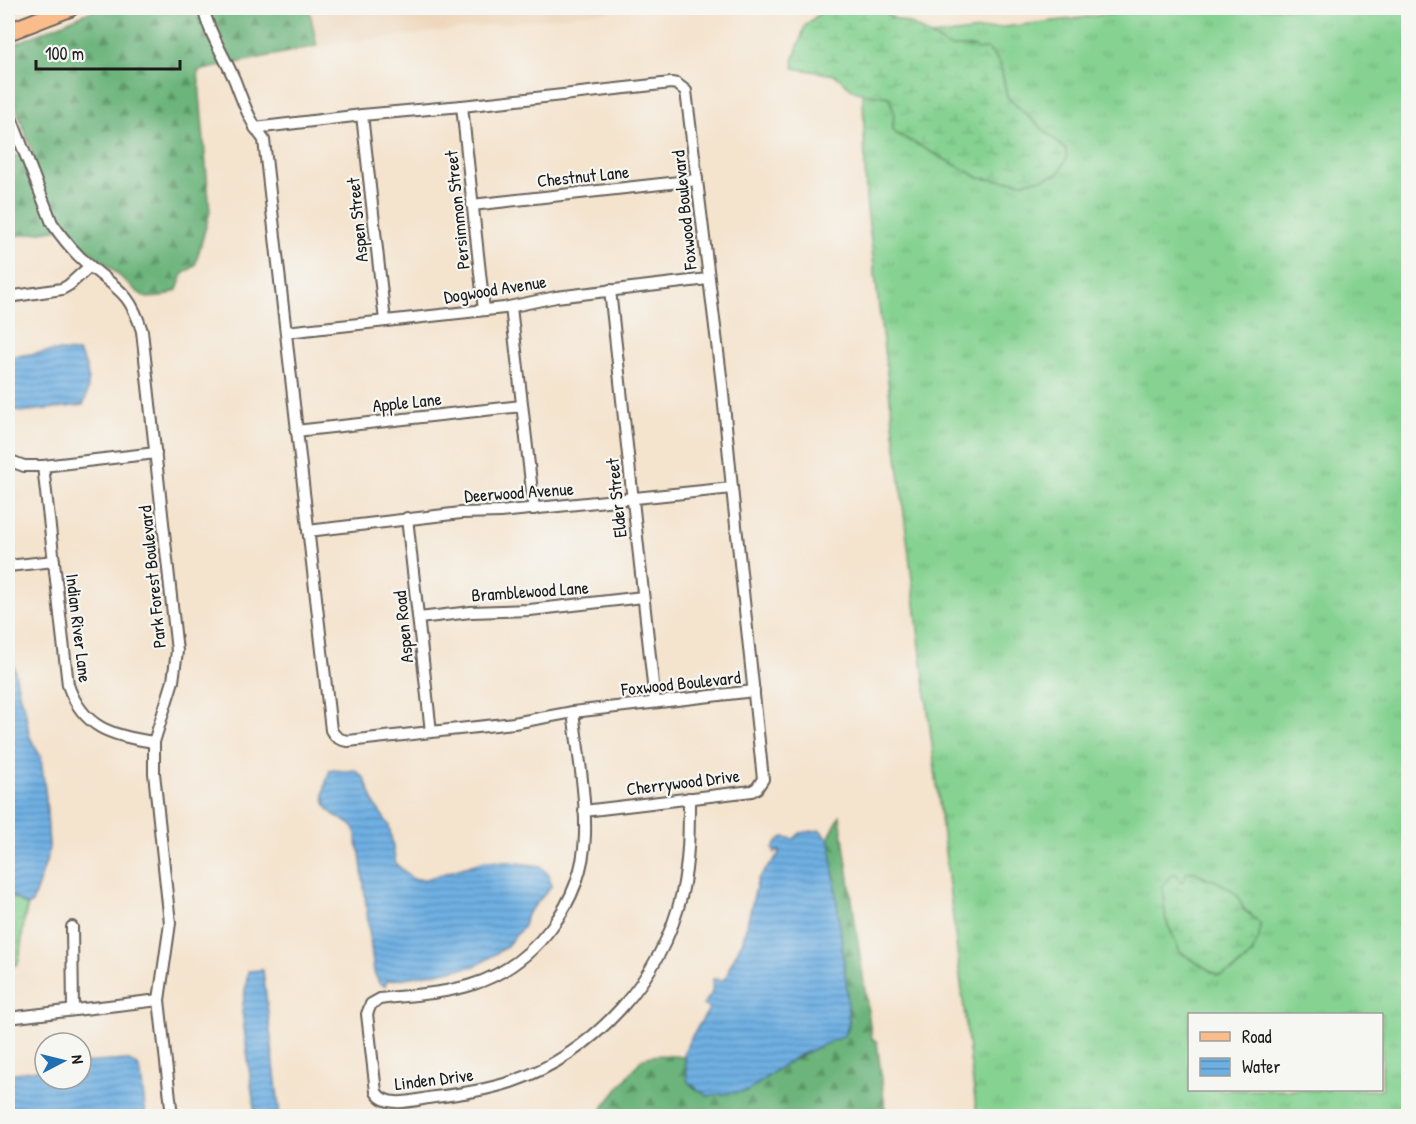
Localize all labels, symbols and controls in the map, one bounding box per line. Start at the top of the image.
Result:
scale bar [36,33,180,71]
text: 100 m [45,41,84,66]
street label: Persimmon Street [438,148,476,271]
street label: Foxwood Boulevard [665,149,703,272]
street label: Chestnut Lane [536,159,630,193]
street label: Aspen Street [340,176,374,263]
street label: Dogwood Avenue [442,269,548,309]
street label: Apple Lane [371,386,443,418]
street label: Elder Street [599,456,633,539]
street label: Deerwood Avenue [464,476,574,508]
street label: Park Forest Boulevard [132,504,172,650]
street label: Indian River Lane [60,572,98,684]
street label: Bramblewood Lane [470,574,590,608]
street label: Aspen Road [387,590,419,664]
street label: Foxwood Boulevard [619,664,742,702]
street label: Cherrywood Drive [625,763,741,801]
legend [1188,1013,1383,1091]
text: Road [1242,1024,1272,1049]
north arrow [33,1031,93,1091]
text: N [66,1054,89,1065]
text: Water [1242,1054,1280,1079]
street label: Linden Drive [393,1062,475,1096]

